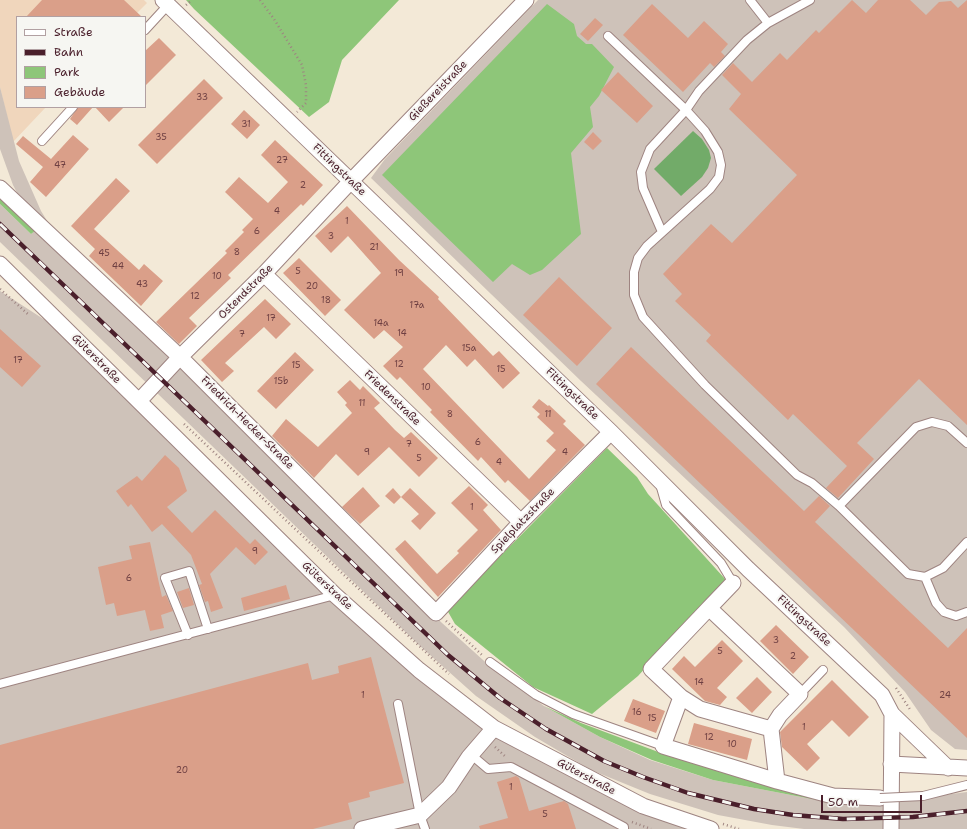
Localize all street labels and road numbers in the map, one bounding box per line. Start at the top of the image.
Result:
street label: Gießereistraße [406,58,470,124]
street label: Fittingstraße [310,141,368,199]
street label: Ostendstraße [216,262,276,322]
street label: Güterstraße [69,332,123,386]
street label: Fittingstraße [543,365,601,423]
street label: Friedenstraße [361,368,423,428]
street label: Friedrich-Hecker-Straße [198,374,296,472]
street label: Spielplatzstraße [488,485,558,557]
street label: Güterstraße [299,559,355,613]
street label: Fittingstraße [774,593,834,649]
street label: Güterstraße [554,756,618,798]

